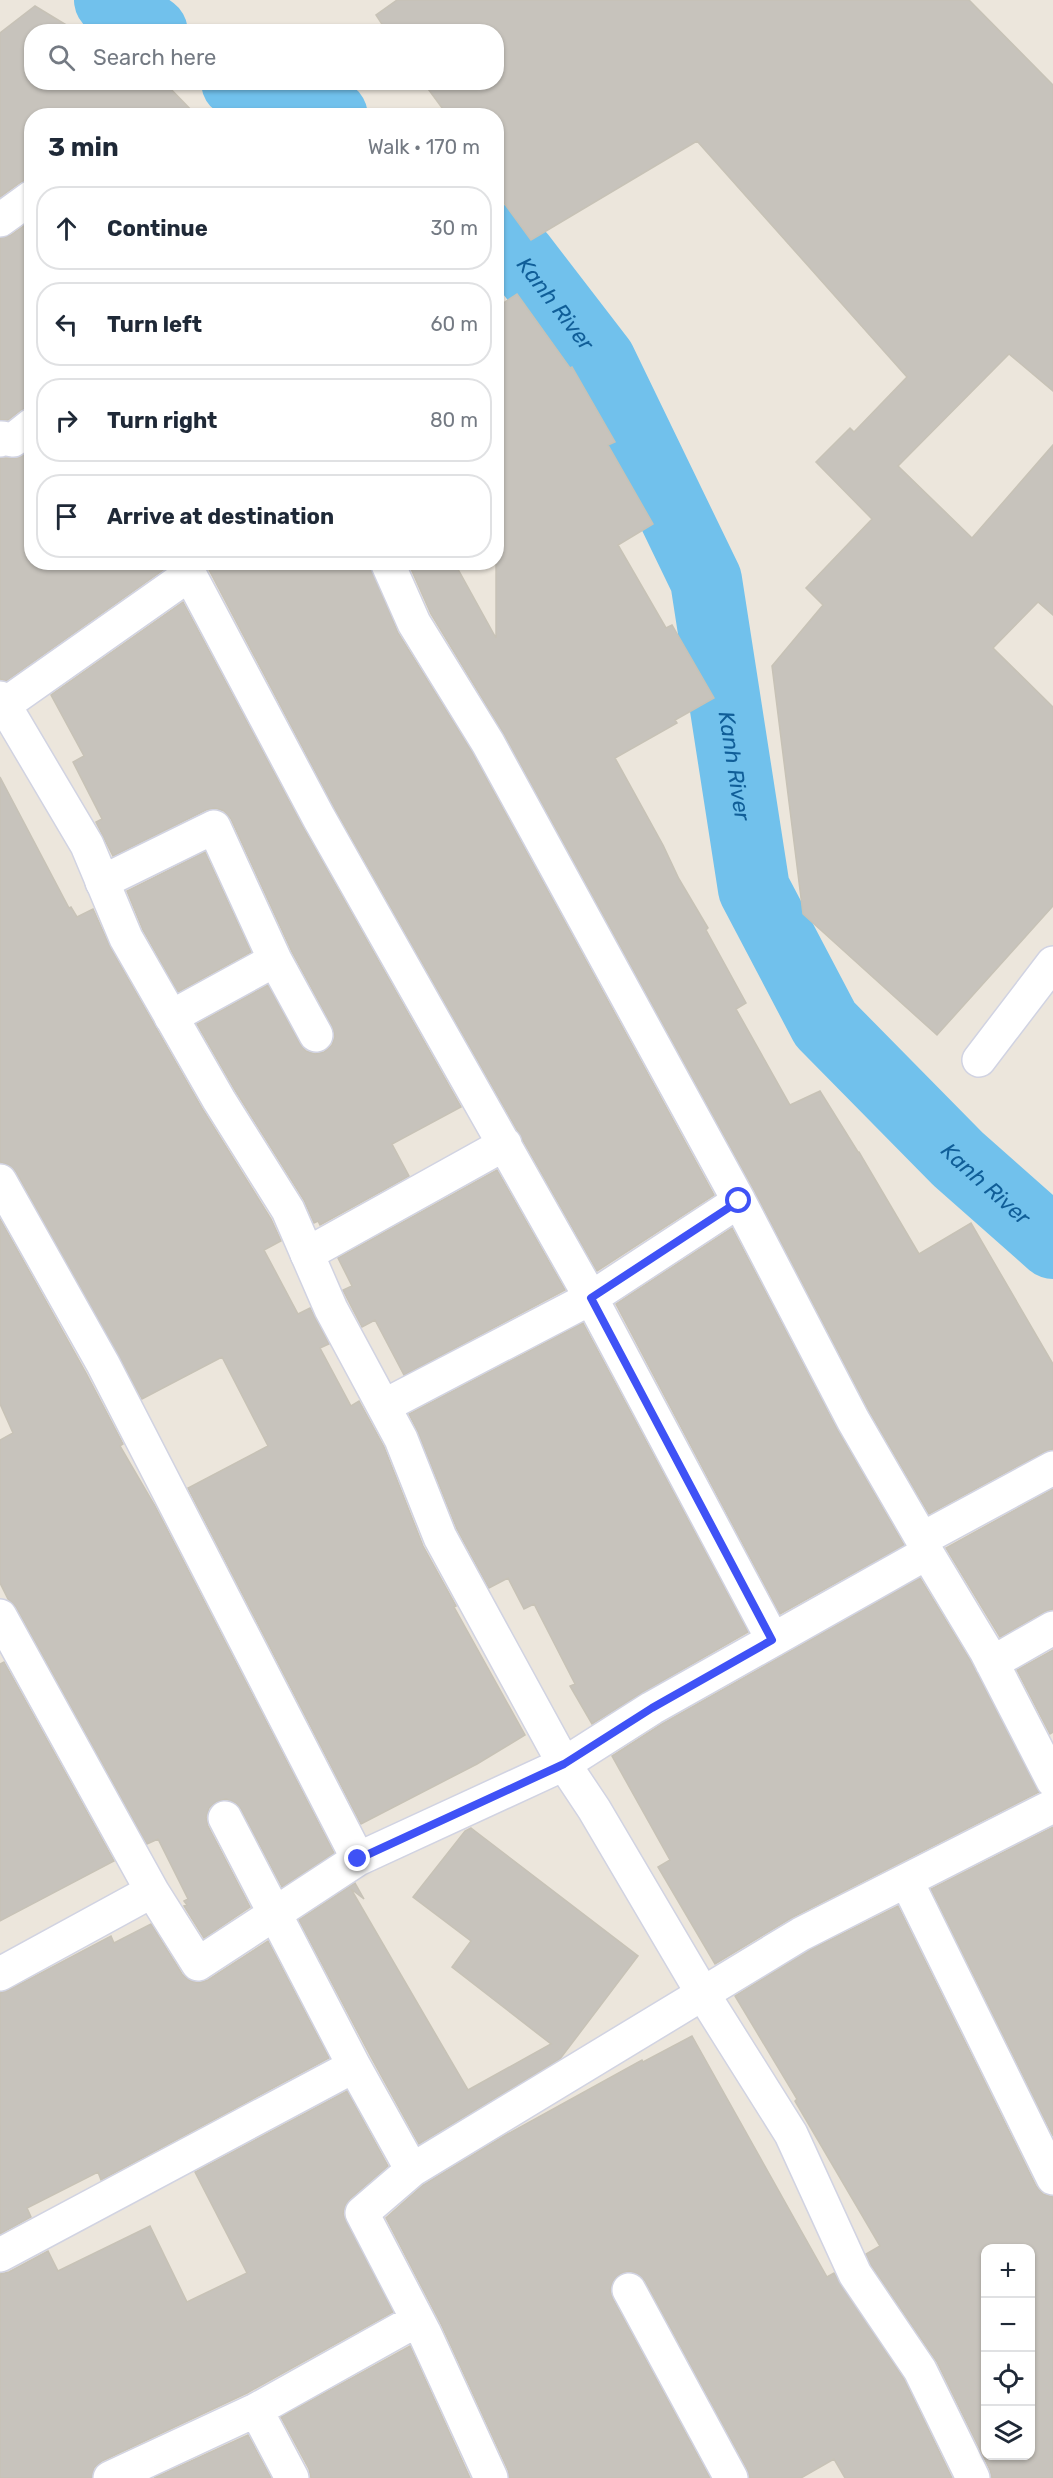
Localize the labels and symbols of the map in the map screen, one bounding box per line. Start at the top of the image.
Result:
water label: Kanh River [511,252,601,357]
water label: Kanh River [713,709,756,824]
water label: Kanh River [935,1137,1037,1232]
route start [725,1187,751,1213]
route end [344,1845,370,1871]

